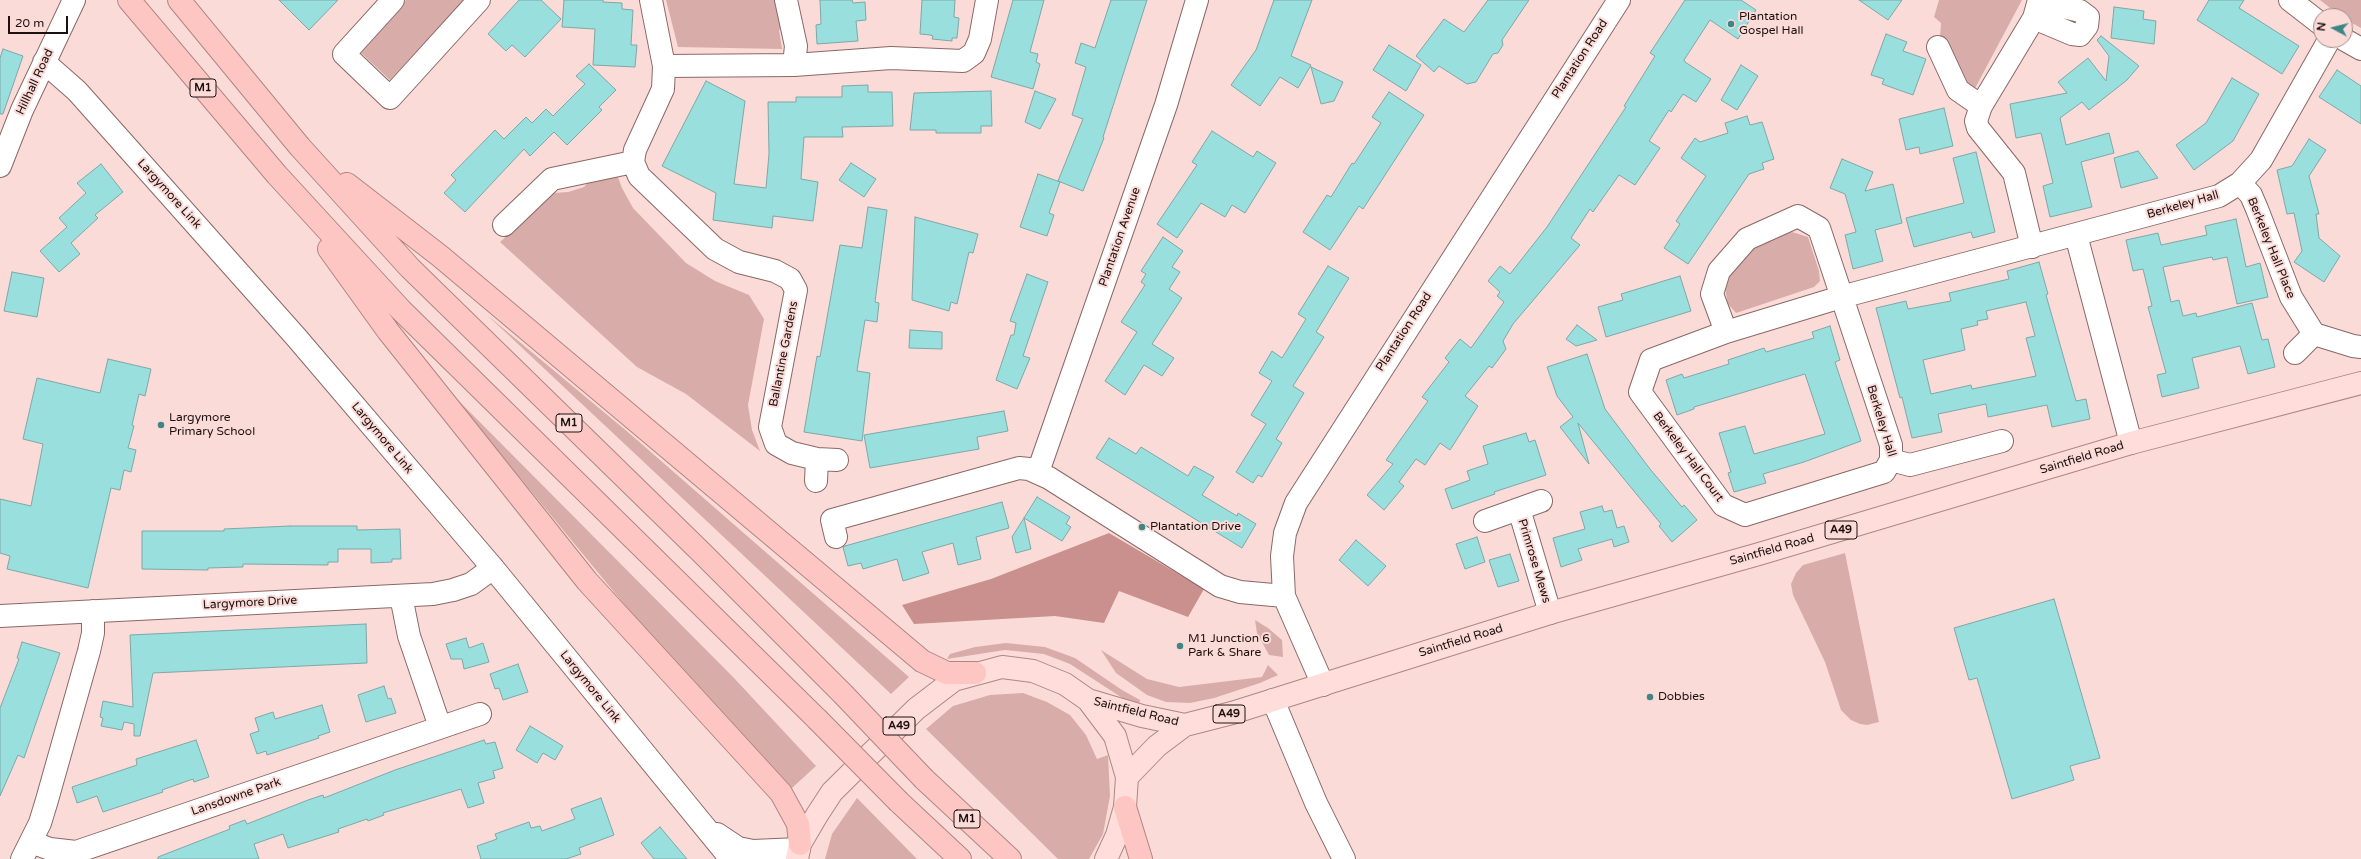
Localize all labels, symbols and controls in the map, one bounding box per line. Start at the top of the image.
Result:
scale bar [10,8,70,34]
north arrow [2313,8,2353,48]
place label: Plantation Gospel Hall [1739,10,1803,38]
text: 20 m [15,16,44,30]
street label: Plantation Road [1549,17,1611,101]
marker: Plantation Gospel Hall [1726,19,1736,29]
text: N [2315,21,2329,32]
street label: Hillhall Road [13,47,57,117]
road number: M1 [190,79,216,97]
street label: Largymore Link [134,156,204,232]
street label: Plantation Avenue [1096,185,1144,289]
street label: Berkeley Hall [2145,188,2221,222]
street label: Berkeley Hall Place [2244,195,2298,301]
street label: Plantation Road [1373,290,1435,374]
street label: Ballantine Gardens [767,300,801,408]
street label: Berkeley Hall [1863,384,1899,458]
street label: Largymore Link [348,399,416,477]
street label: Berkeley Hall Court [1649,409,1727,505]
place label: Largymore Primary School [169,411,255,439]
road number: M1 [556,414,582,432]
marker: Largymore Primary School [156,420,166,430]
street label: Saintfield Road [2038,438,2126,478]
street label: Primrose Mews [1514,517,1554,605]
place label: Plantation Drive [1150,520,1241,534]
road number: A49 [1825,521,1857,539]
marker: Plantation Drive [1137,522,1147,532]
street label: Saintfield Road [1728,531,1816,569]
street label: Largymore Drive [203,593,297,613]
street label: Saintfield Road [1417,621,1505,661]
place label: M1 Junction 6 Park & Share [1188,632,1270,660]
marker: M1 Junction 6 Park & Share [1175,641,1185,651]
street label: Largymore Link [557,648,623,726]
place label: Dobbies [1658,690,1705,704]
marker: Dobbies [1645,692,1655,702]
street label: Saintfield Road [1092,694,1180,730]
road number: A49 [1213,705,1245,723]
road number: A49 [883,717,915,735]
street label: Lansdowne Park [189,775,283,819]
road number: M1 [954,810,980,828]

